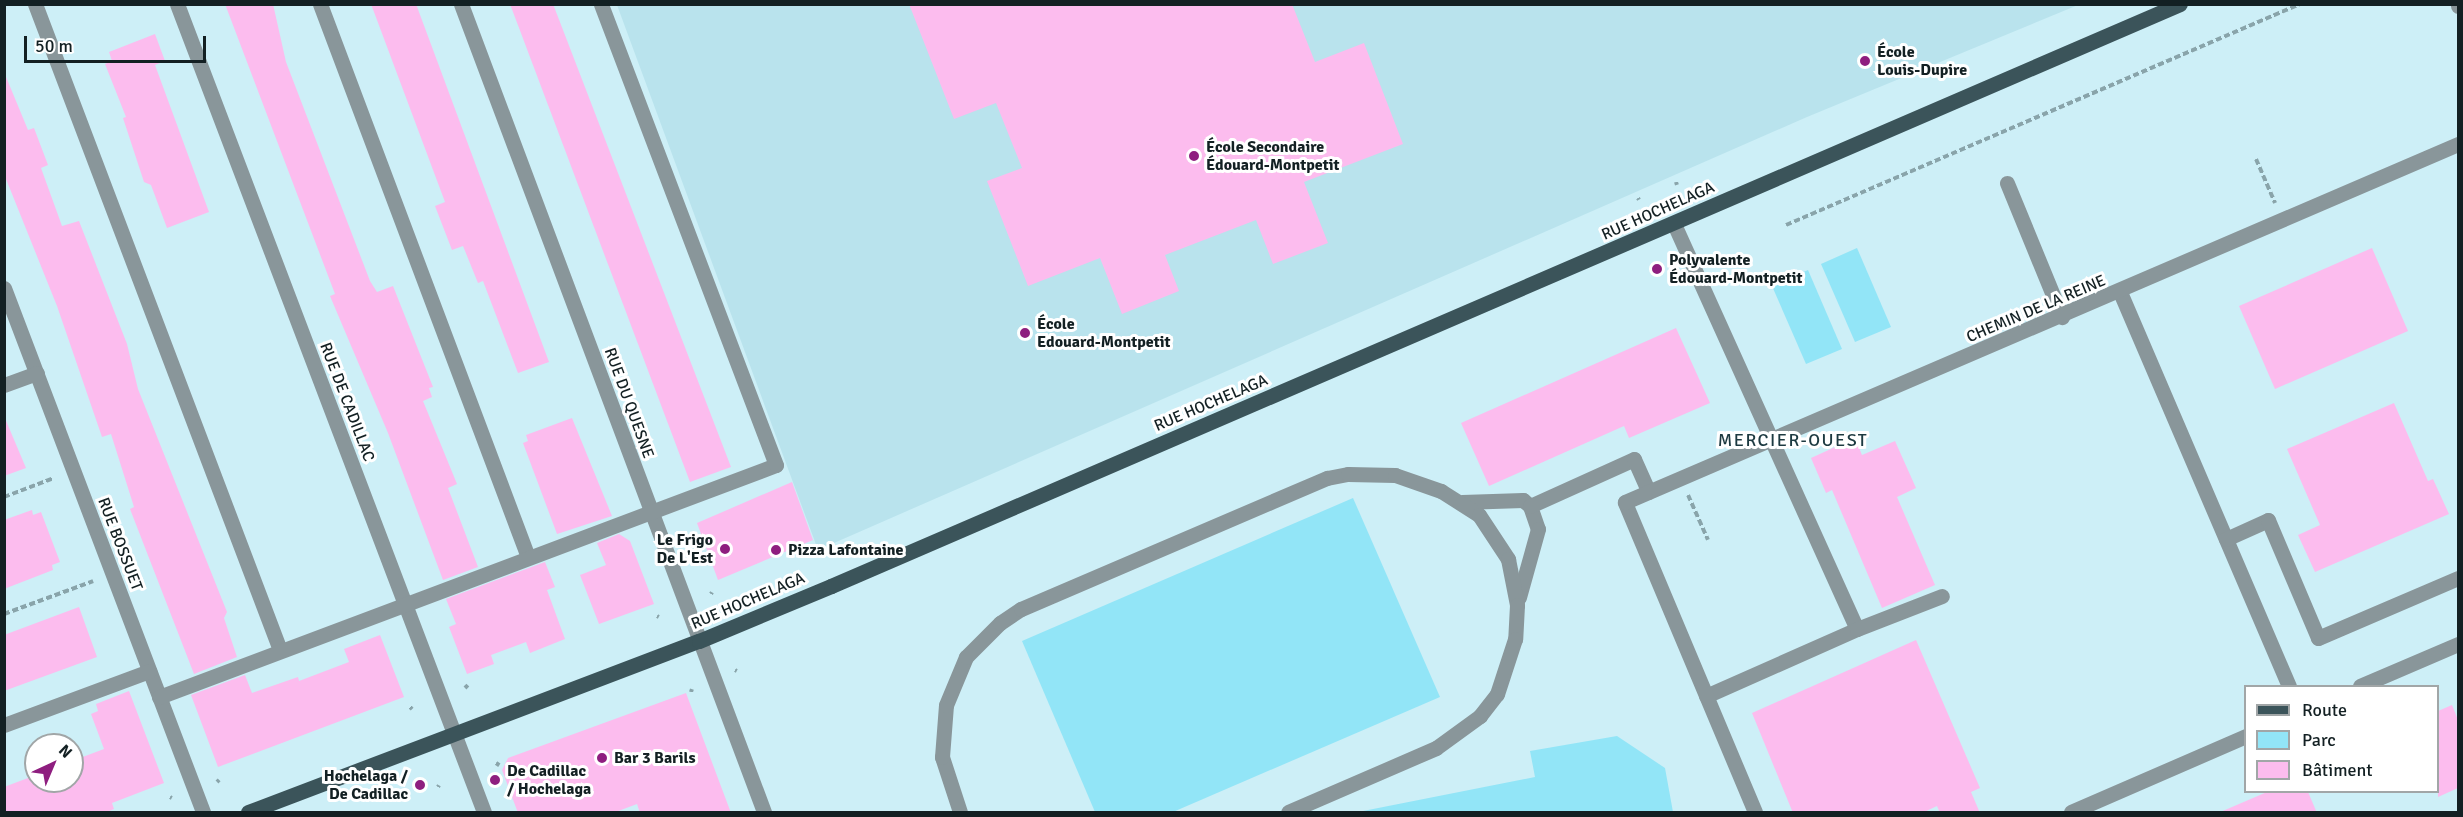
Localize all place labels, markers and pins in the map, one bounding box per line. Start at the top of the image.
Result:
place label: École Louis-Dupire [1877,42,1967,80]
marker: École Louis-Dupire [1858,54,1872,68]
place label: École Secondaire Édouard-Montpetit [1206,137,1339,175]
marker: École Secondaire Édouard-Montpetit [1187,149,1201,163]
place label: Polyvalente Édouard-Montpetit [1669,250,1802,288]
marker: Polyvalente Édouard-Montpetit [1650,262,1664,276]
place label: École Edouard-Montpetit [1037,314,1170,352]
marker: École Edouard-Montpetit [1018,326,1032,340]
place label: Le Frigo De L'Est [657,530,713,568]
place label: Pizza Lafontaine [788,540,903,560]
marker: Le Frigo De L'Est [718,542,732,556]
marker: Pizza Lafontaine [769,543,783,557]
place label: Bar 3 Barils [614,748,696,768]
marker: Bar 3 Barils [595,751,609,765]
place label: De Cadillac / Hochelaga [507,761,591,799]
place label: Hochelaga / De Cadillac [324,766,408,804]
marker: De Cadillac / Hochelaga [488,773,502,787]
marker: Hochelaga / De Cadillac [413,778,427,792]

